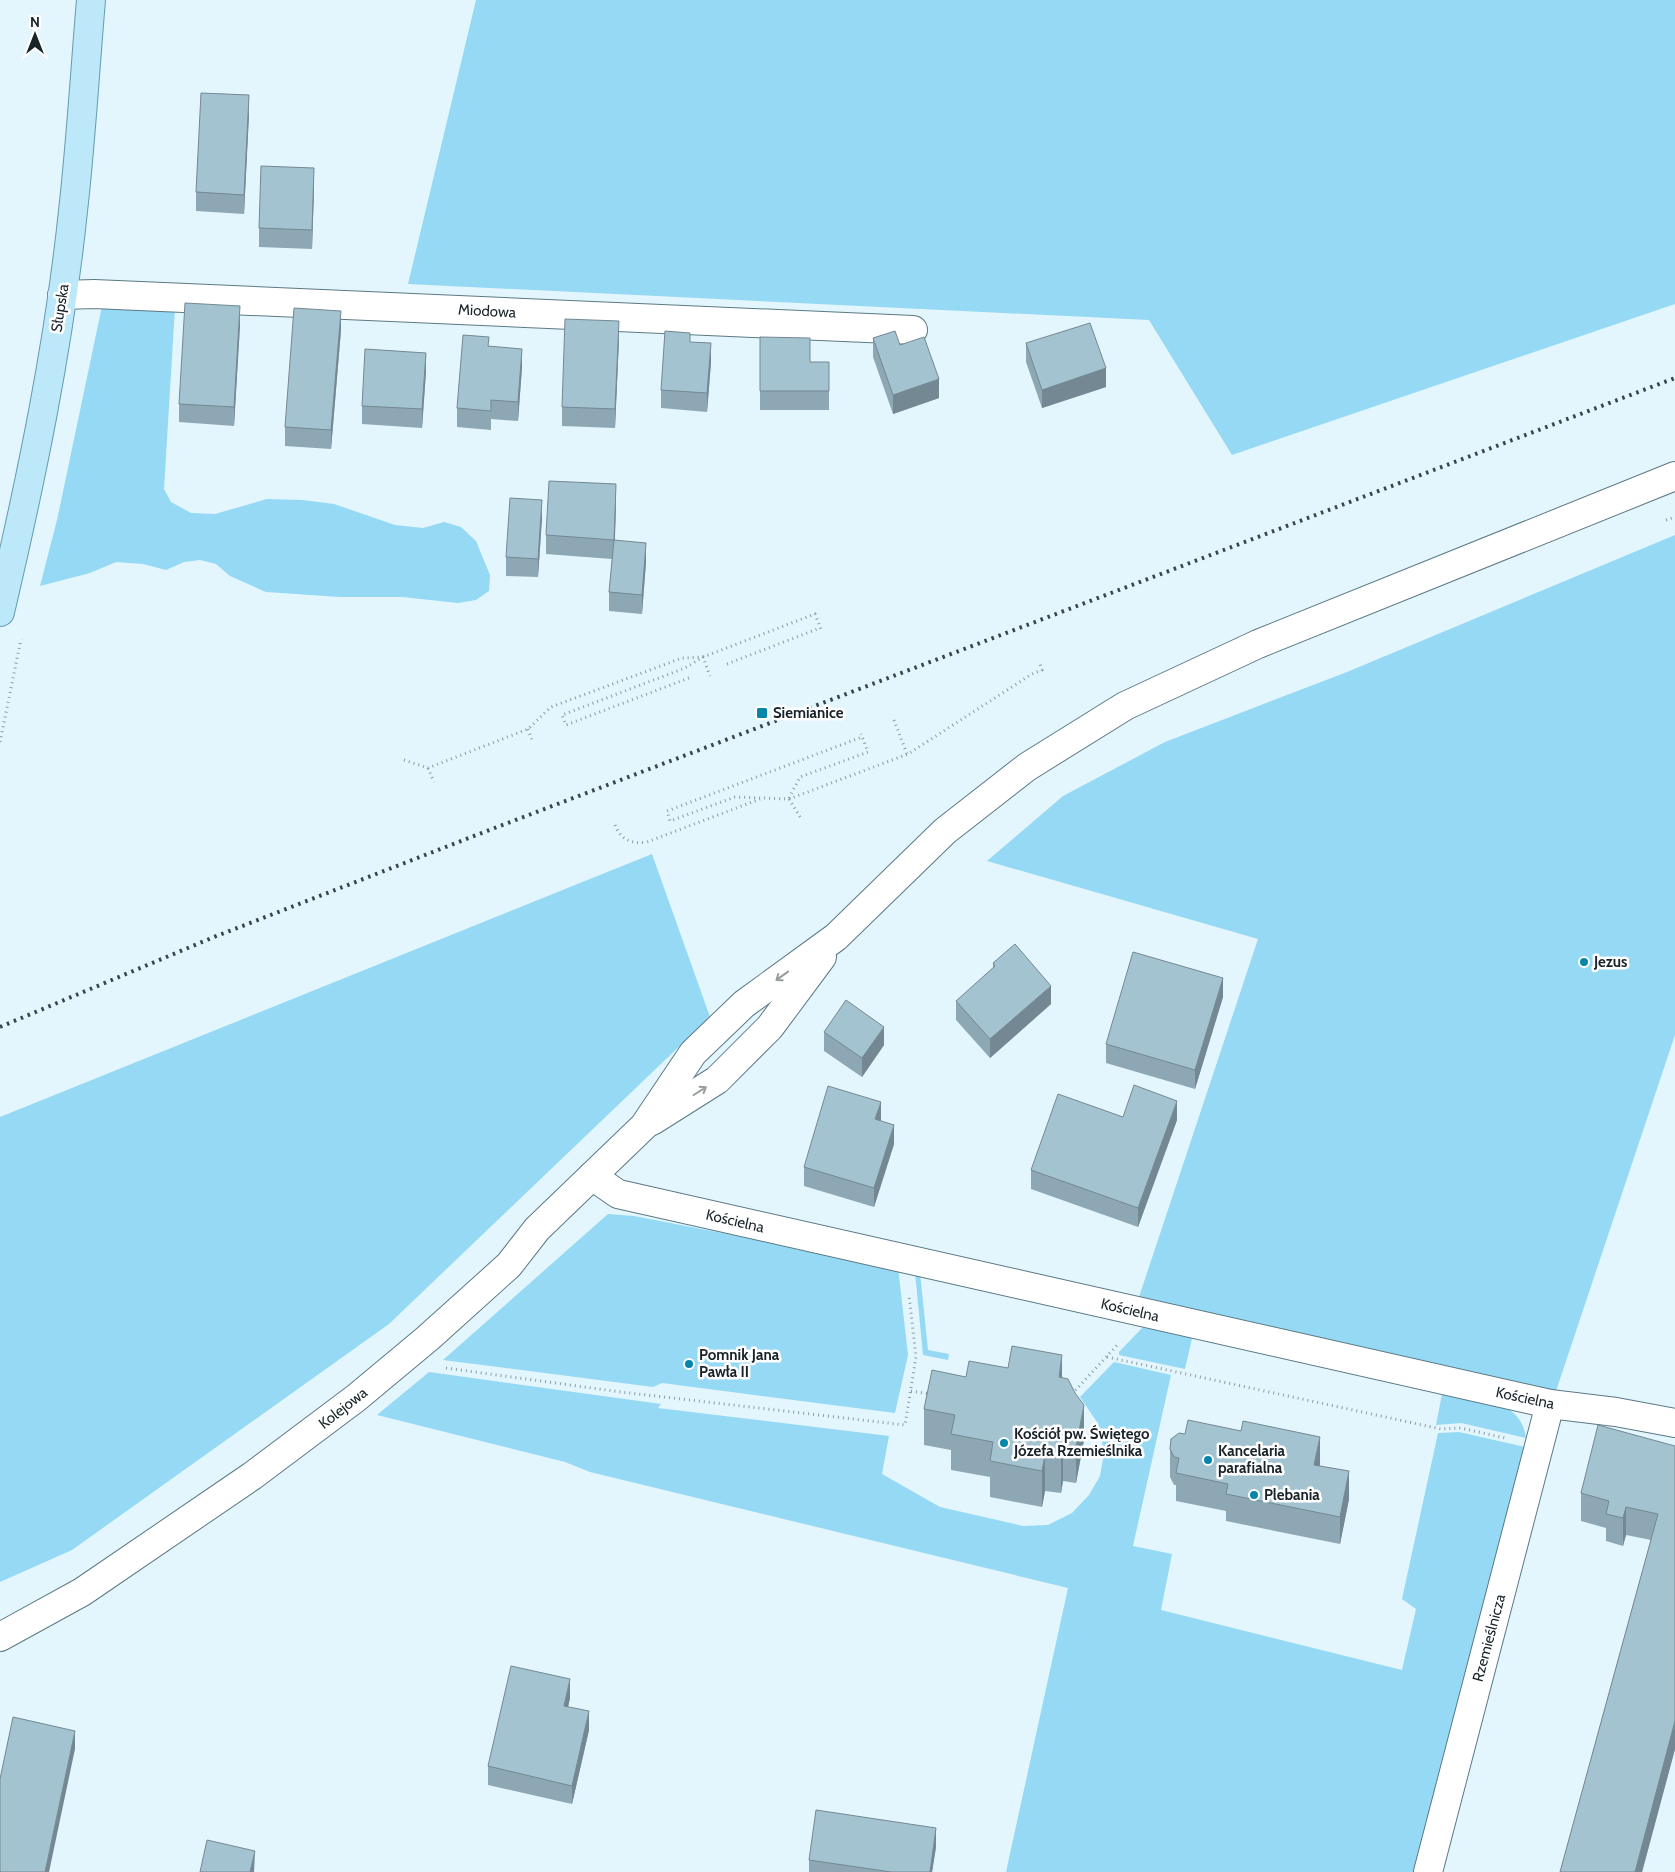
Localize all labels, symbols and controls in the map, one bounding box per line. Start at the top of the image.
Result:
north arrow [10,10,60,60]
text: N [30,13,40,31]
street label: Słupska [47,282,73,333]
street label: Miodowa [458,300,517,322]
place label: Siemianice [773,704,844,722]
marker: Siemianice [755,706,769,720]
place label: Jezus [1593,953,1627,971]
marker: Jezus [1578,956,1590,968]
one-way arrow [776,971,790,981]
one-way arrow [693,1085,707,1095]
street label: Kościelna [704,1206,767,1237]
street label: Kościelna [1099,1295,1162,1326]
place label: Pomnik Jana Pawła II [699,1346,780,1381]
marker: Pomnik Jana Pawła II [683,1358,695,1370]
street label: Kolejowa [315,1383,372,1433]
street label: Kościelna [1494,1383,1557,1413]
place label: Kościół pw. Świętego Józefa Rzemieślnika [1013,1424,1150,1460]
marker: Kościół pw. Świętego Józefa Rzemieślnika [998,1437,1010,1449]
place label: Kancelaria parafialna [1218,1442,1286,1477]
marker: Kancelaria parafialna [1202,1454,1214,1466]
place label: Plebania [1264,1486,1320,1504]
marker: Plebania [1248,1489,1260,1501]
street label: Rzemieślnicza [1469,1591,1510,1684]

